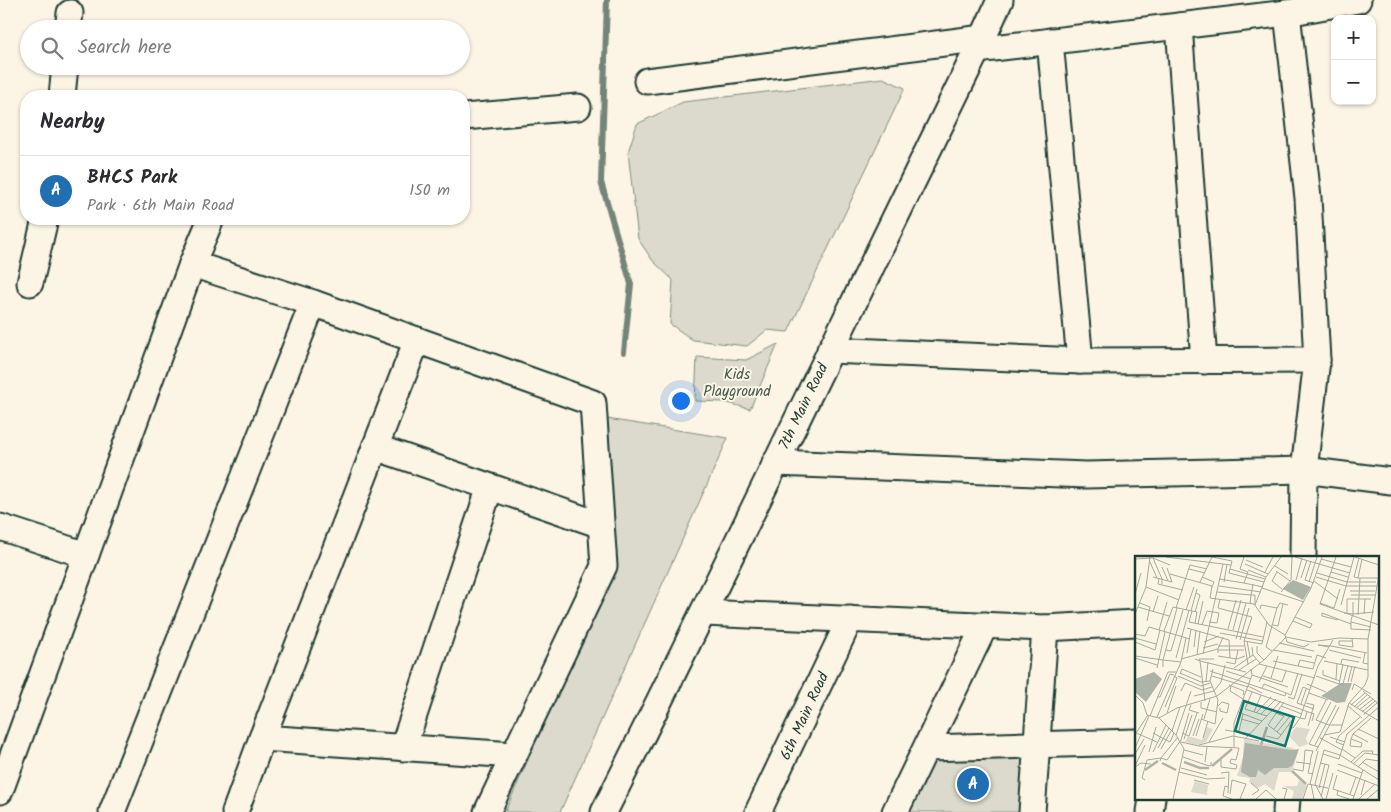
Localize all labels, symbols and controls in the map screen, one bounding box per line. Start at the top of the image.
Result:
map controls [1331,15,1376,105]
button: + [1331,15,1376,60]
search box [20,20,470,75]
text: Search here [78,33,172,63]
icon: search [38,34,66,62]
button: − [1331,60,1376,105]
text: Nearby [40,106,105,139]
text: BHCS Park [87,163,177,193]
text: A [51,178,61,203]
text: 150 m [409,178,450,203]
text: Park · 6th Main Road [87,193,234,218]
street label: 7th Main Road [773,359,835,454]
park label: Kids Playground [703,363,771,404]
your location [668,388,694,414]
inset map [1135,556,1378,800]
street label: 6th Main Road [774,668,836,764]
pin: A [957,765,989,803]

